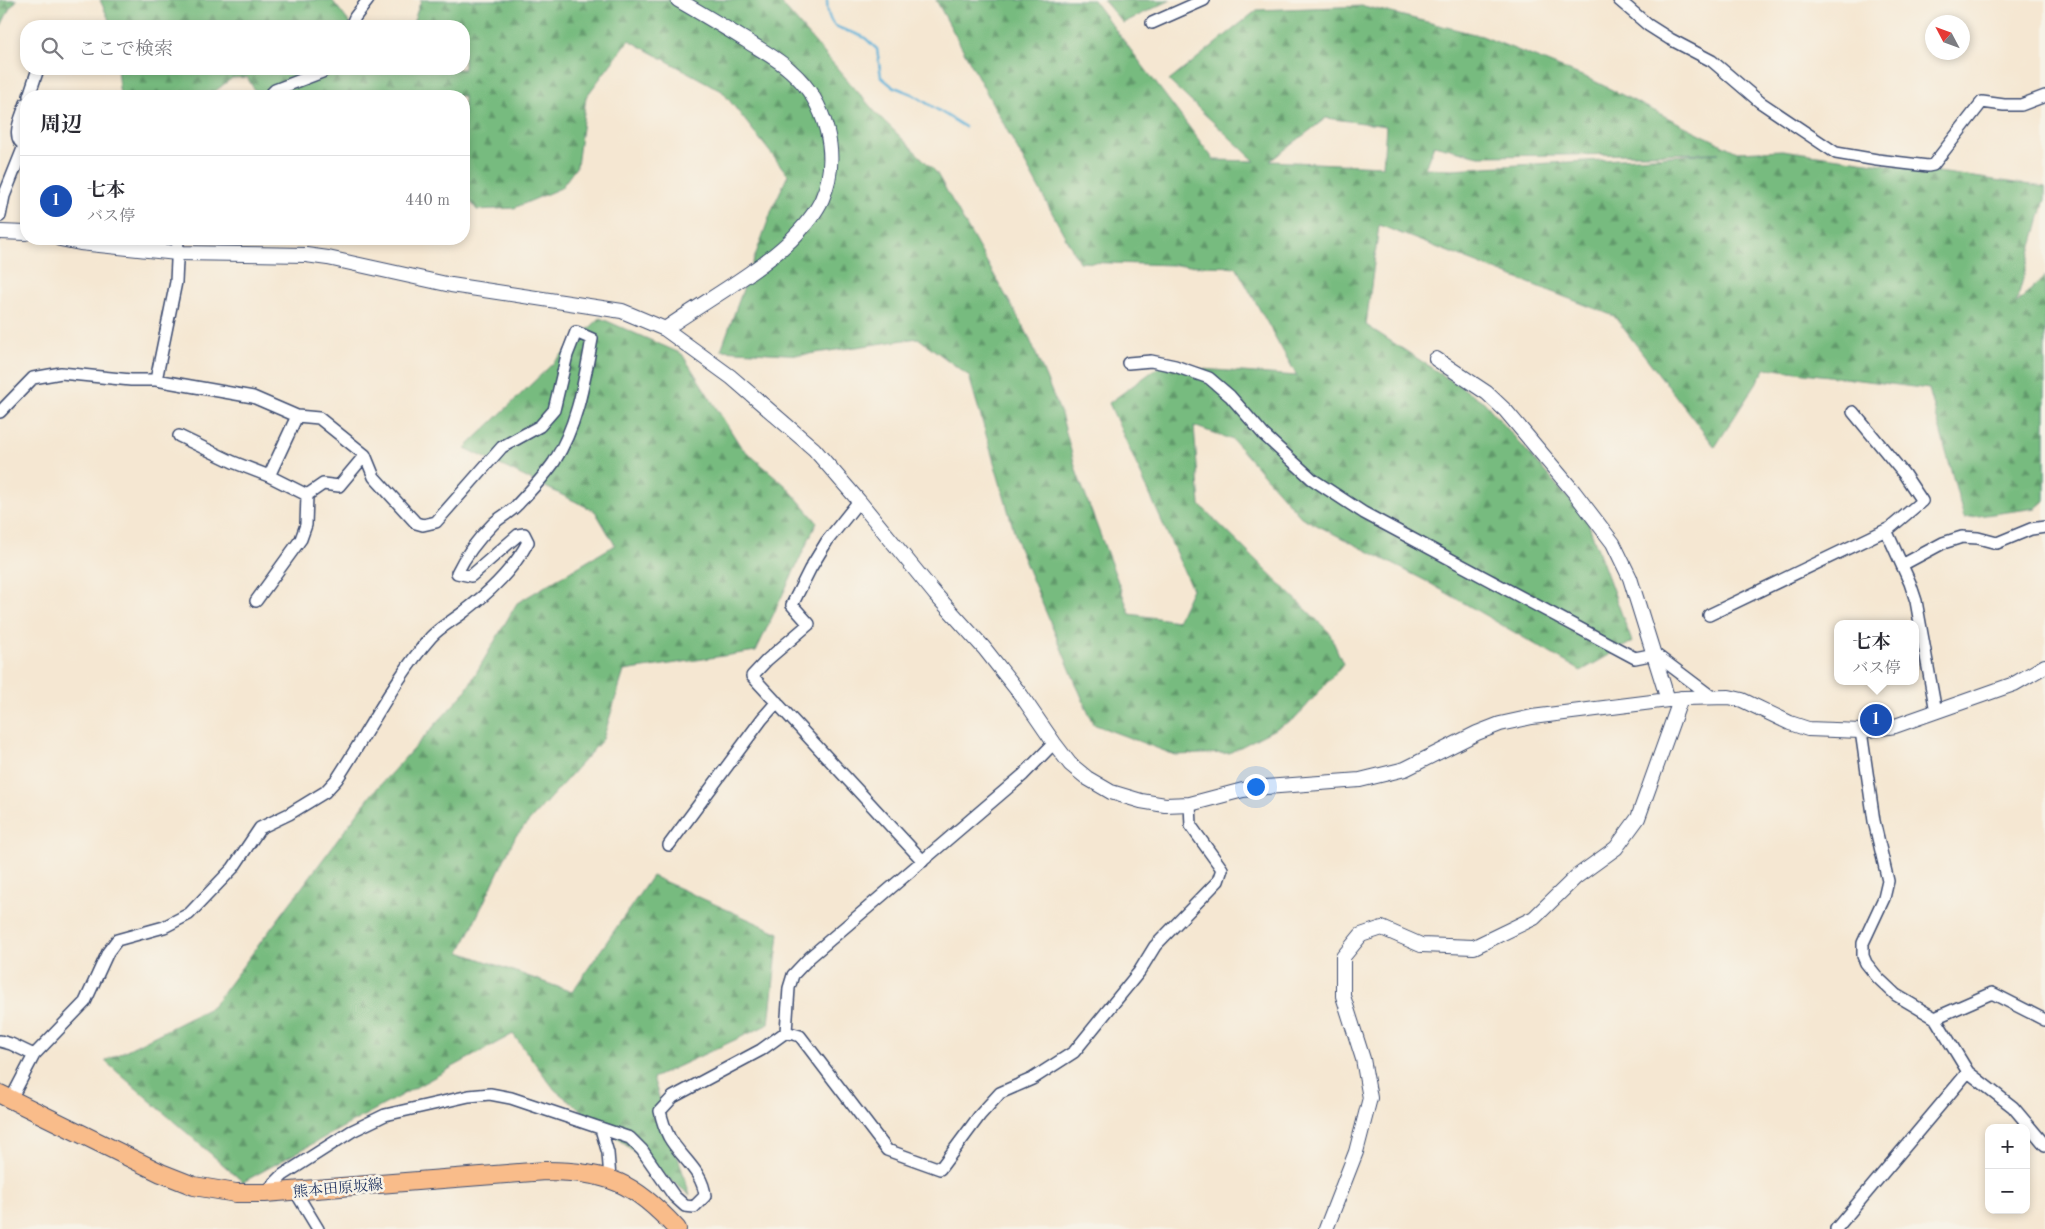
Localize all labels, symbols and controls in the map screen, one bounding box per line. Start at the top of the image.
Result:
north arrow [1925,15,1970,60]
search box [20,20,470,75]
icon: search [38,34,66,62]
text: ここで検索 [78,41,173,60]
text: 周辺 [40,115,82,136]
text: 七本 [87,182,125,201]
text: 1 [51,193,61,209]
text: 440 m [405,193,450,209]
text: バス停 [87,209,135,225]
popup [1834,620,1919,685]
text: 七本 [1852,634,1891,653]
text: バス停 [1852,661,1901,677]
pin: 1 [1860,701,1892,739]
your location [1243,774,1269,800]
map controls [1985,1124,2030,1214]
button: + [1985,1124,2030,1169]
button: − [1985,1169,2030,1214]
street label: 熊本田原坂線 [292,1176,384,1201]

